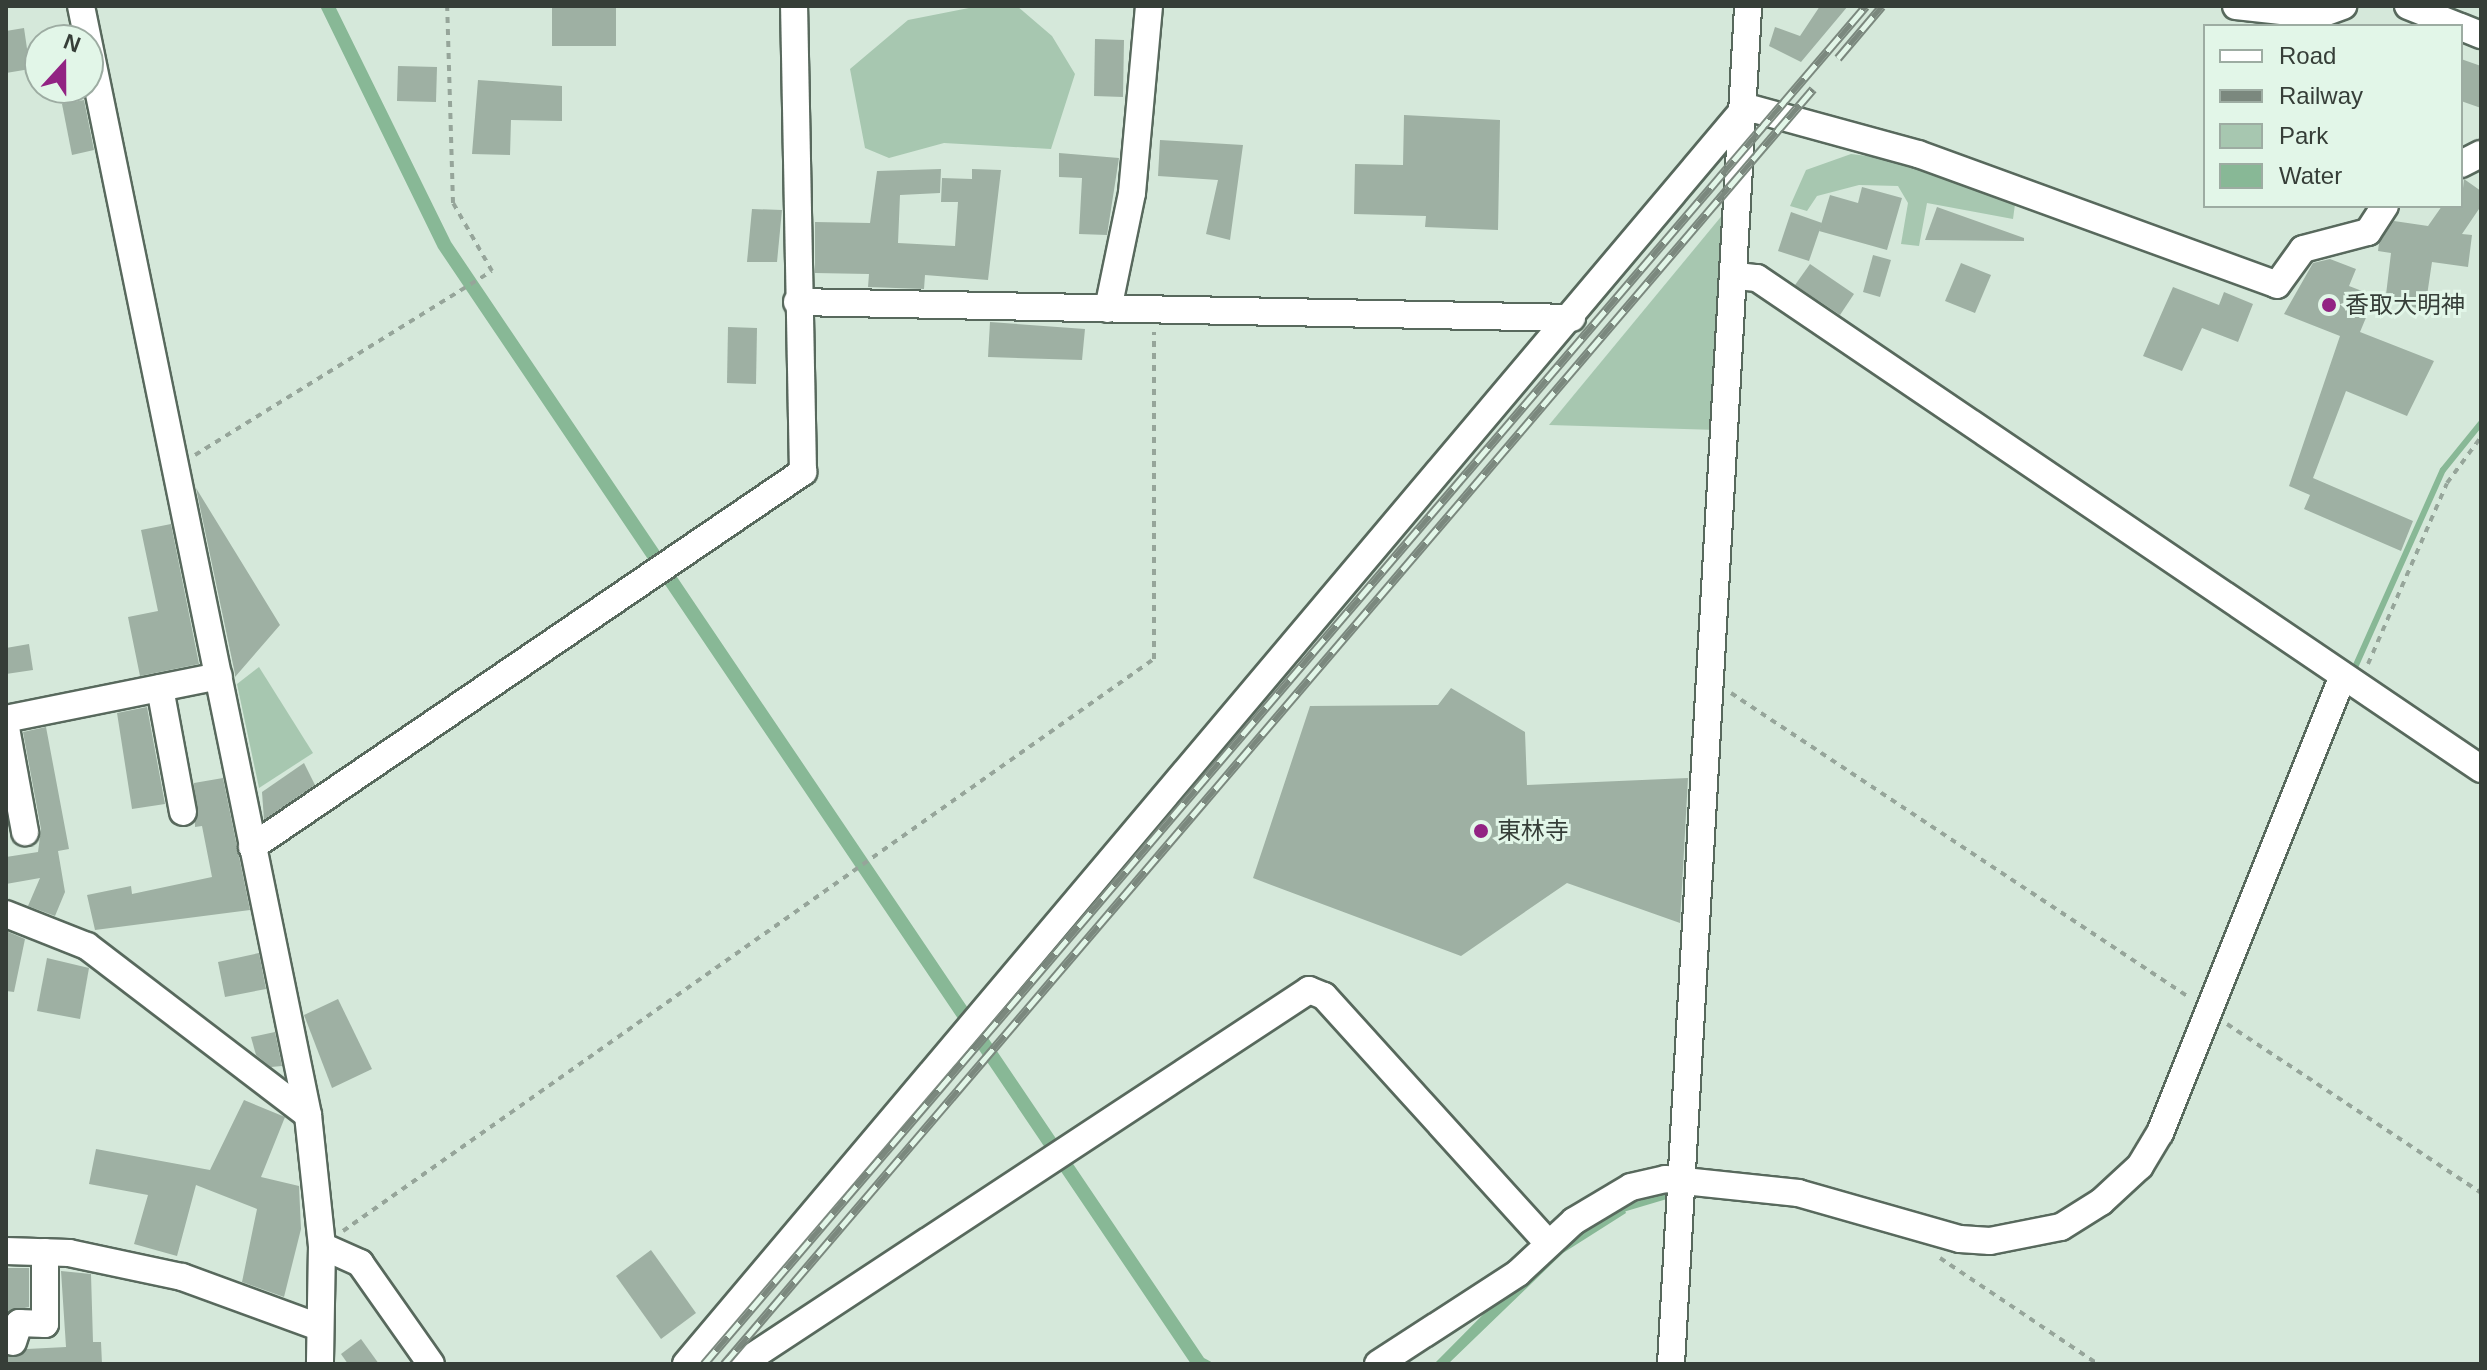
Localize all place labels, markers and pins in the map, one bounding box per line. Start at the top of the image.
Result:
place label: 香取大明神 [2345,291,2465,319]
marker: 香取大明神 [2320,296,2338,314]
place label: 東林寺 [1497,817,1569,845]
marker: 東林寺 [1472,822,1490,840]

